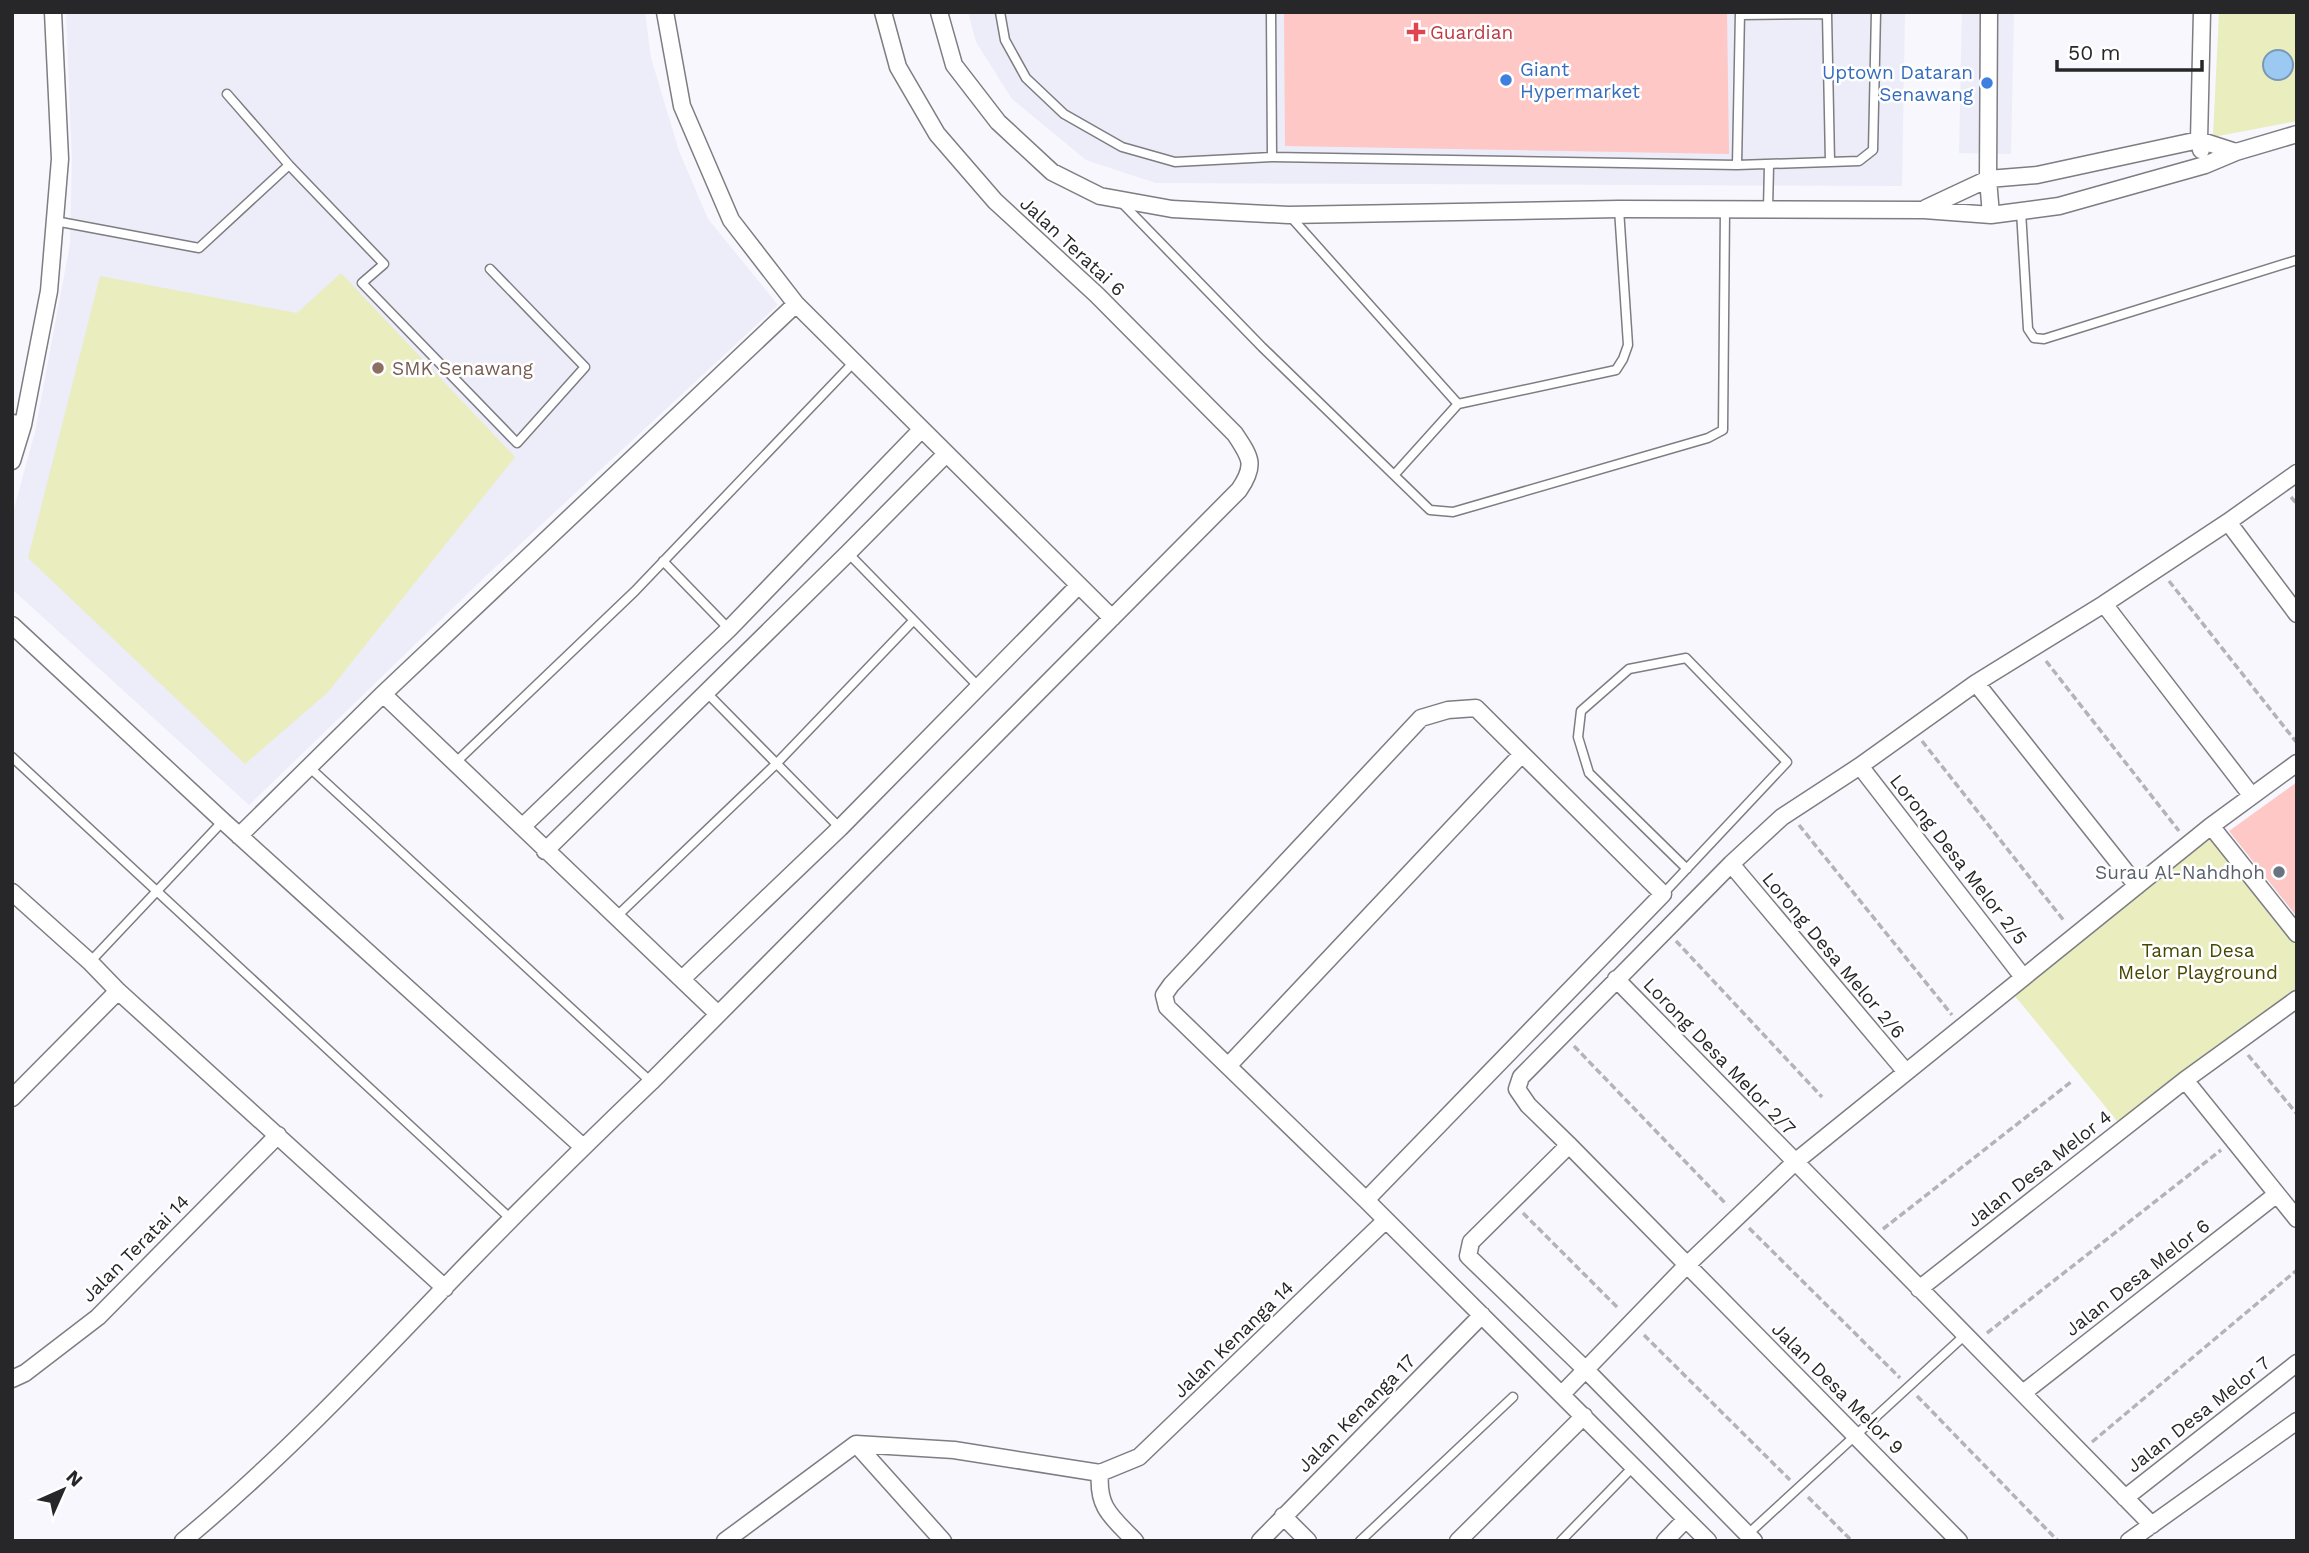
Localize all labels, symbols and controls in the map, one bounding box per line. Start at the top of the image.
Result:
place label: Guardian [1430,21,1513,44]
marker: Guardian [1408,24,1424,40]
scale bar [2057,28,2202,72]
text: 50 m [2068,40,2120,65]
place label: Giant Hypermarket [1520,58,1640,103]
place label: Uptown Dataran Senawang [1822,61,1974,106]
marker: Giant Hypermarket [1498,72,1514,88]
marker: Uptown Dataran Senawang [1979,75,1995,91]
street label: Jalan Teratai 6 [1015,192,1130,301]
place label: SMK Senawang [392,357,534,380]
marker: SMK Senawang [370,360,386,376]
street label: Lorong Desa Melor 2/5 [1885,770,2032,949]
place label: Surau Al-Nahdhoh [2095,861,2265,884]
marker: Surau Al-Nahdhoh [2271,864,2287,880]
street label: Lorong Desa Melor 2/6 [1757,868,1910,1043]
park label: Taman Desa Melor Playground [2118,939,2278,984]
street label: Lorong Desa Melor 2/7 [1639,973,1801,1140]
street label: Jalan Desa Melor 4 [1962,1105,2116,1232]
street label: Jalan Teratai 14 [77,1190,194,1307]
street label: Jalan Desa Melor 6 [2060,1214,2214,1341]
street label: Jalan Kenanga 14 [1168,1276,1298,1403]
street label: Jalan Desa Melor 9 [1767,1318,1908,1459]
street label: Jalan Kenanga 17 [1293,1350,1420,1477]
street label: Jalan Desa Melor 7 [2122,1351,2274,1477]
north arrow [28,1455,98,1525]
text: N [62,1465,88,1491]

